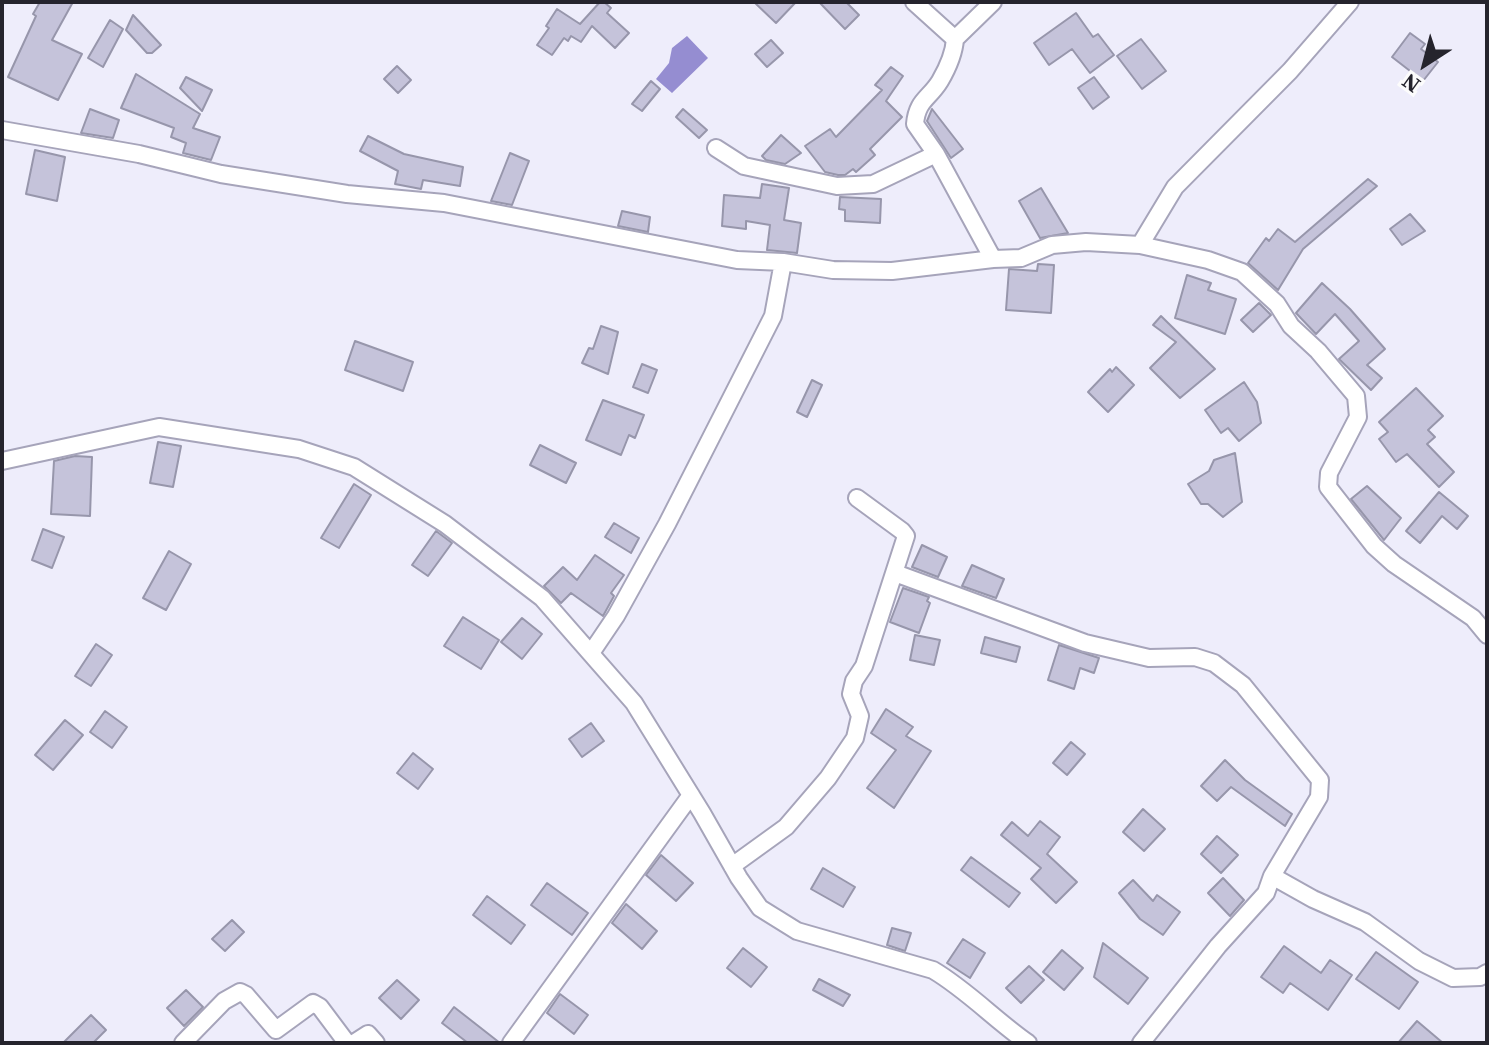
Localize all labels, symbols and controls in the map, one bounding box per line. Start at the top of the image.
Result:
north arrow [1385,24,1465,104]
text: N [1396,67,1426,100]

